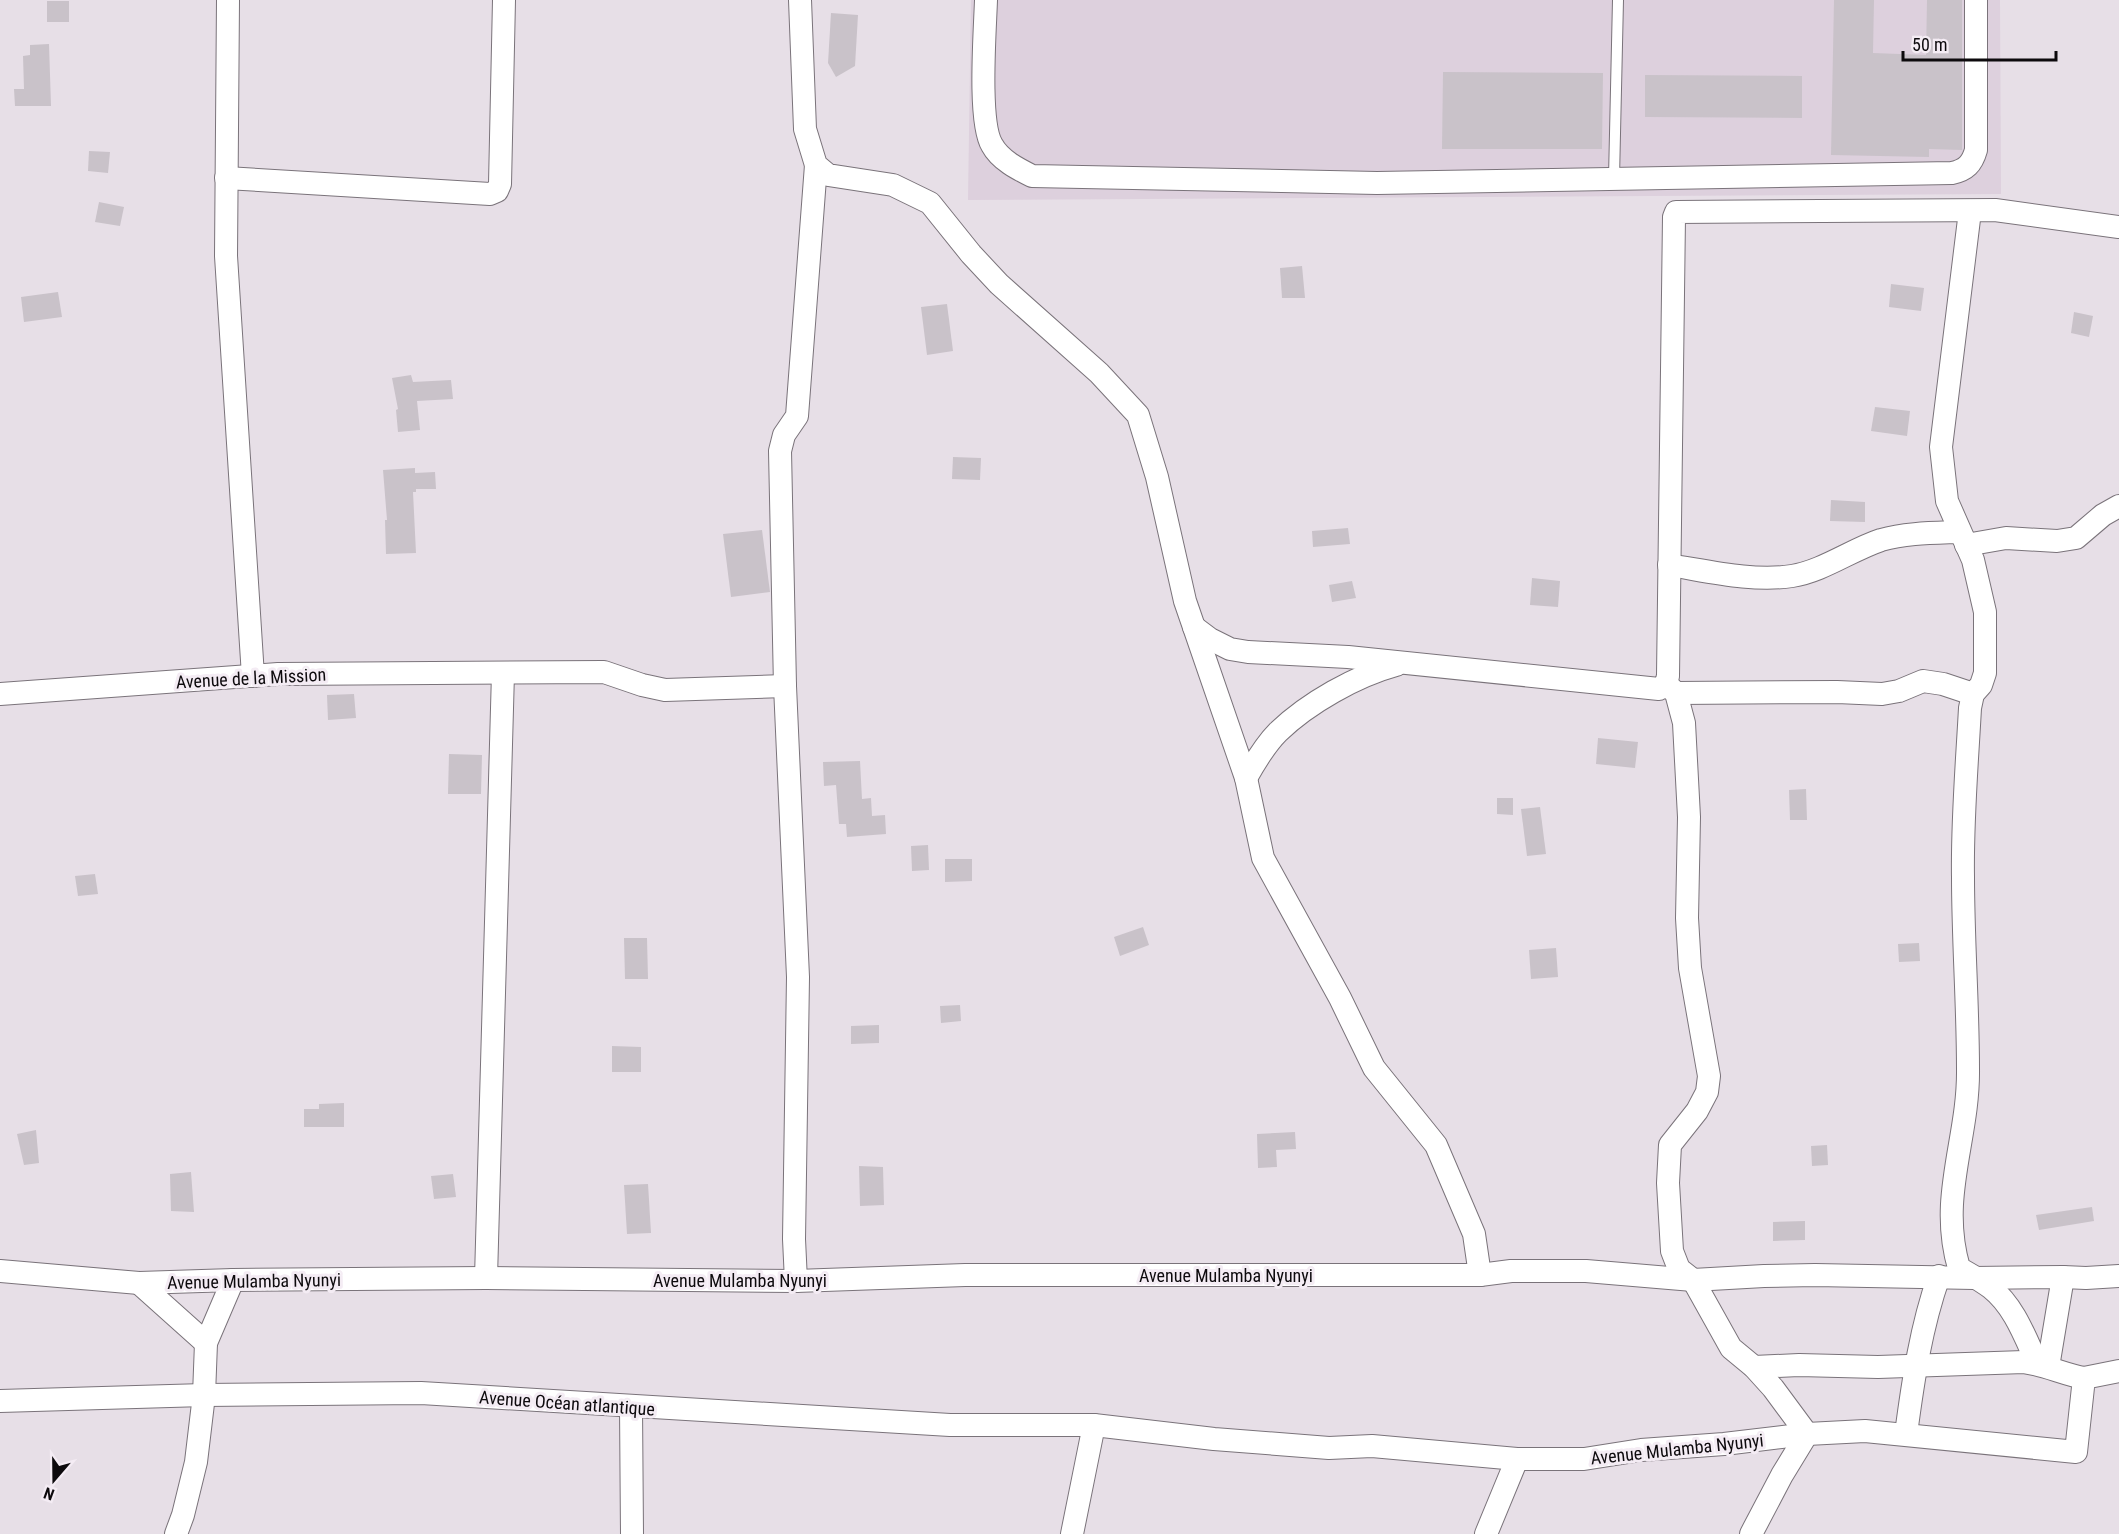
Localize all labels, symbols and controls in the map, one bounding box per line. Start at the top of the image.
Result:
scale bar [1903,24,2056,62]
text: 50 m [1912,34,1947,55]
street label: Avenue de la Mission [175,664,327,692]
street label: Avenue Mulamba Nyunyi [1139,1265,1313,1286]
street label: Avenue Mulamba Nyunyi [167,1269,341,1293]
street label: Avenue Mulamba Nyunyi [653,1270,827,1291]
street label: Avenue Océan atlantique [478,1386,656,1420]
street label: Avenue Mulamba Nyunyi [1589,1429,1765,1469]
north arrow [24,1450,84,1510]
text: N [41,1483,57,1504]

